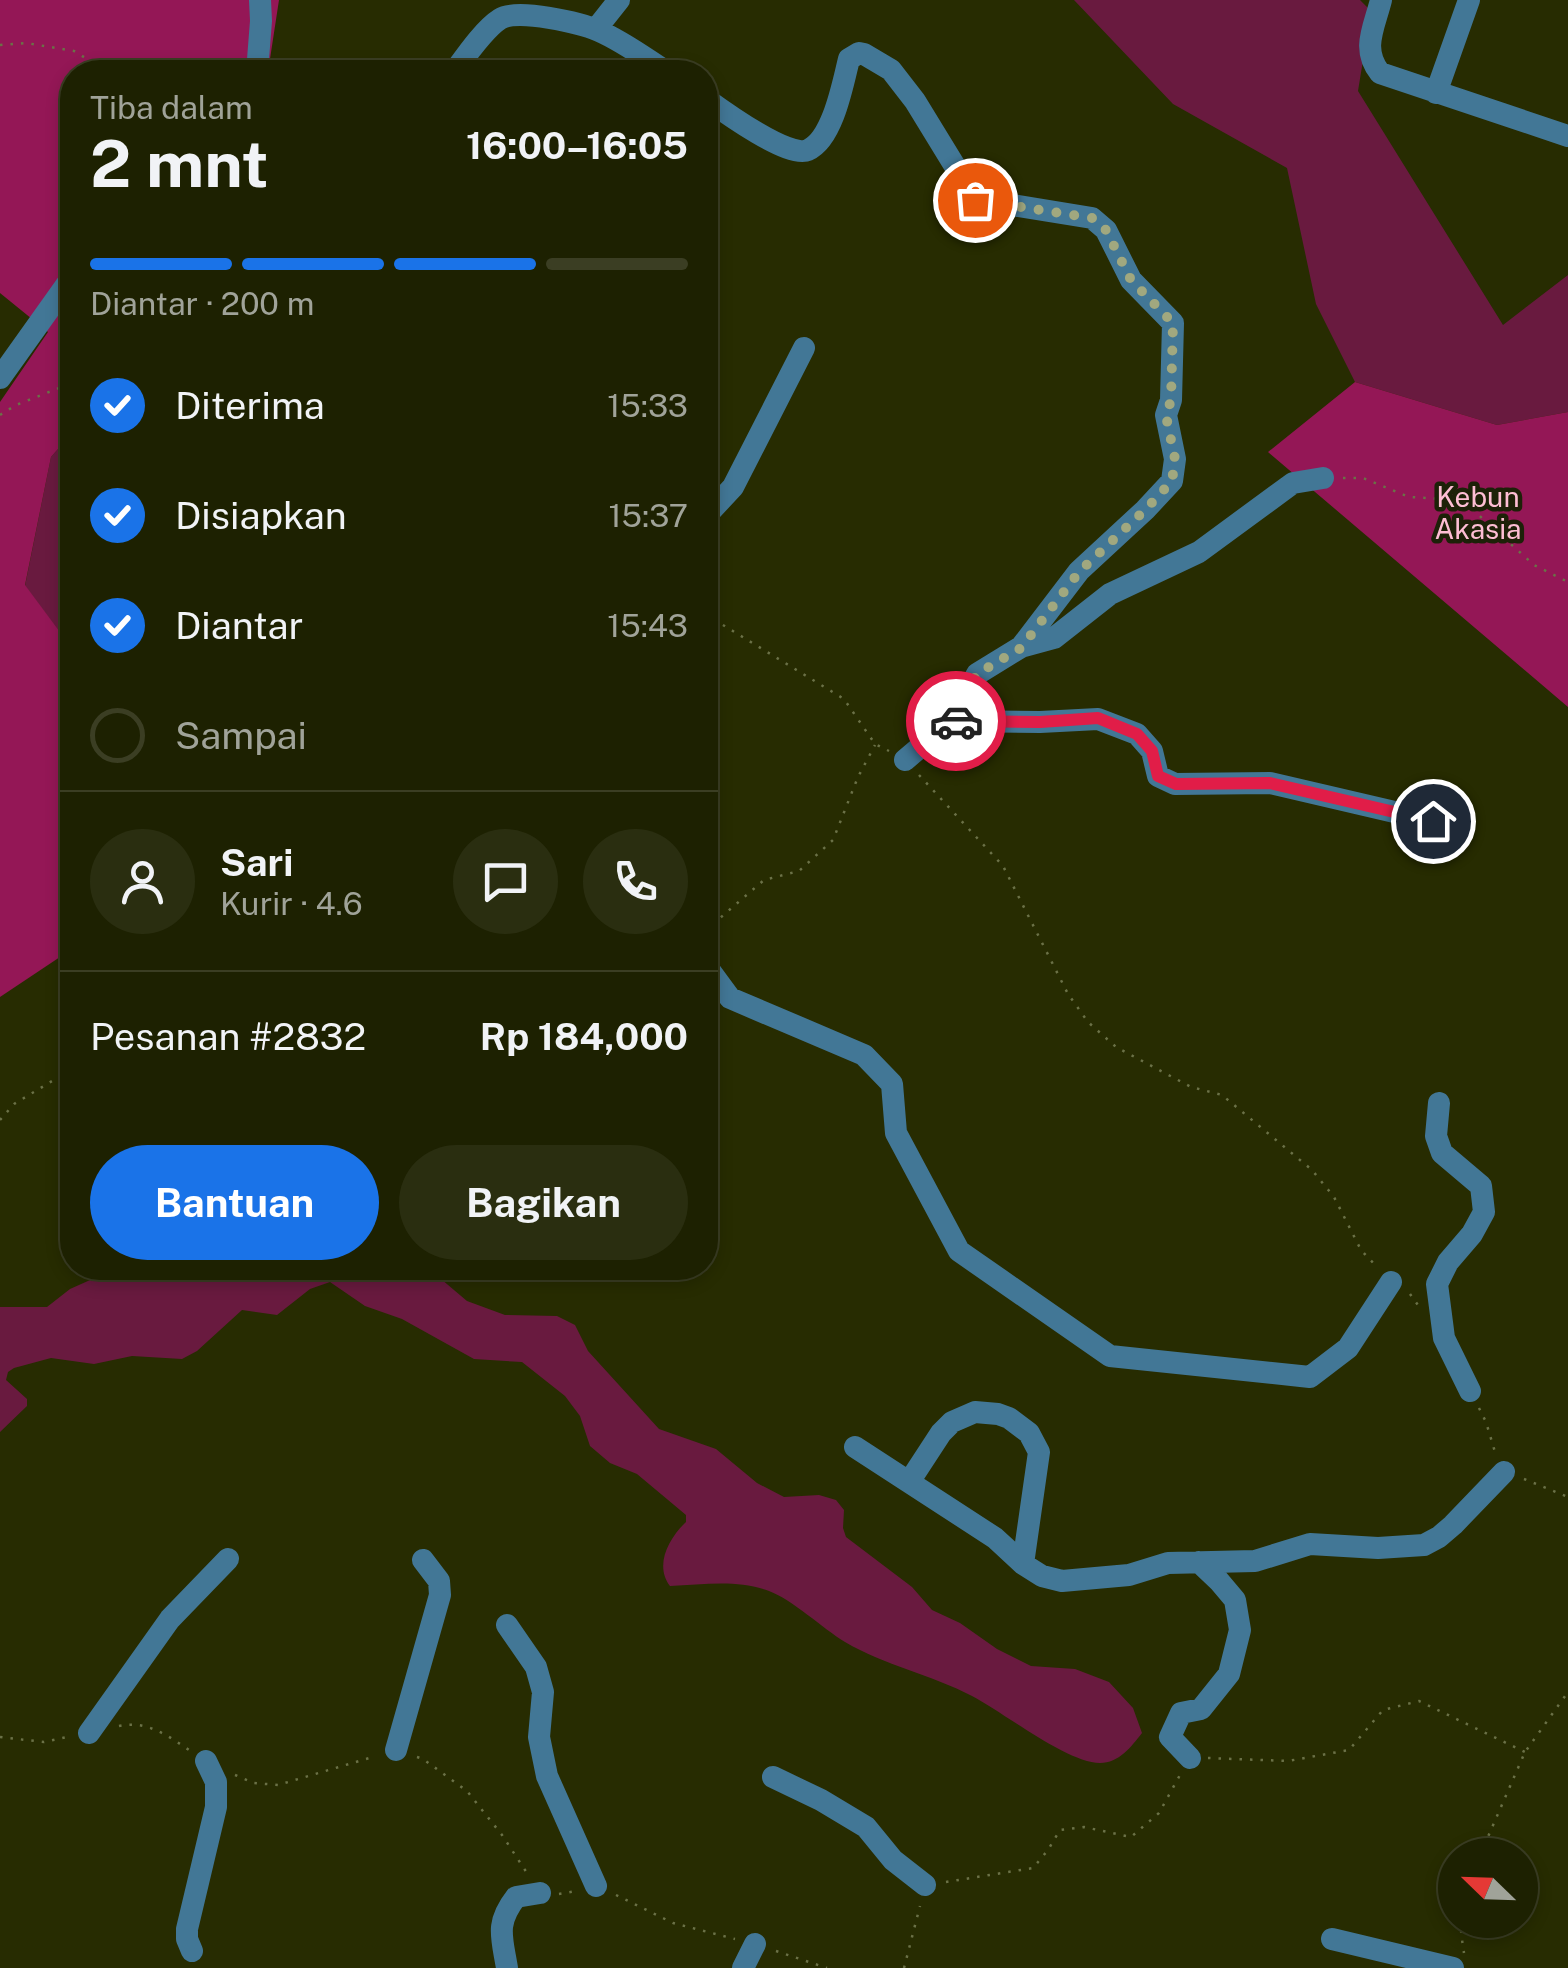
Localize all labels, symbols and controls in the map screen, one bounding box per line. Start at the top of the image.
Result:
text: Tiba dalam [90,89,253,126]
text: 16:00–16:05 [466,123,688,168]
text: 2 mnt [90,125,269,202]
pin [933,158,1018,243]
icon: bag [948,173,1003,228]
text: Diantar · 200 m [90,285,314,322]
icon: check [90,378,145,433]
text: Diterima [175,383,325,428]
text: 15:33 [607,387,688,424]
park label: Kebun Akasia [1434,480,1522,545]
icon: check [90,488,145,543]
text: Disiapkan [175,493,347,538]
text: 15:37 [608,497,688,534]
icon: check [90,598,145,653]
text: Diantar [175,603,303,648]
text: 15:43 [607,607,688,644]
courier [906,671,1006,771]
icon: car [929,694,984,749]
text: Sampai [175,713,307,758]
pin [1391,779,1476,864]
icon: home [1406,794,1461,849]
button: person [90,829,195,934]
button: chat [453,829,558,934]
button: phone [583,829,688,934]
text: Sari [220,840,293,885]
text: Kurir · 4.6 [220,885,363,922]
text: Pesanan #2832 [90,1014,366,1059]
text: Rp 184,000 [480,1014,688,1059]
button: Bantuan [90,1145,379,1260]
button: Bagikan [399,1145,688,1260]
north arrow [1438,1838,1538,1938]
map controls [1438,1838,1538,1938]

